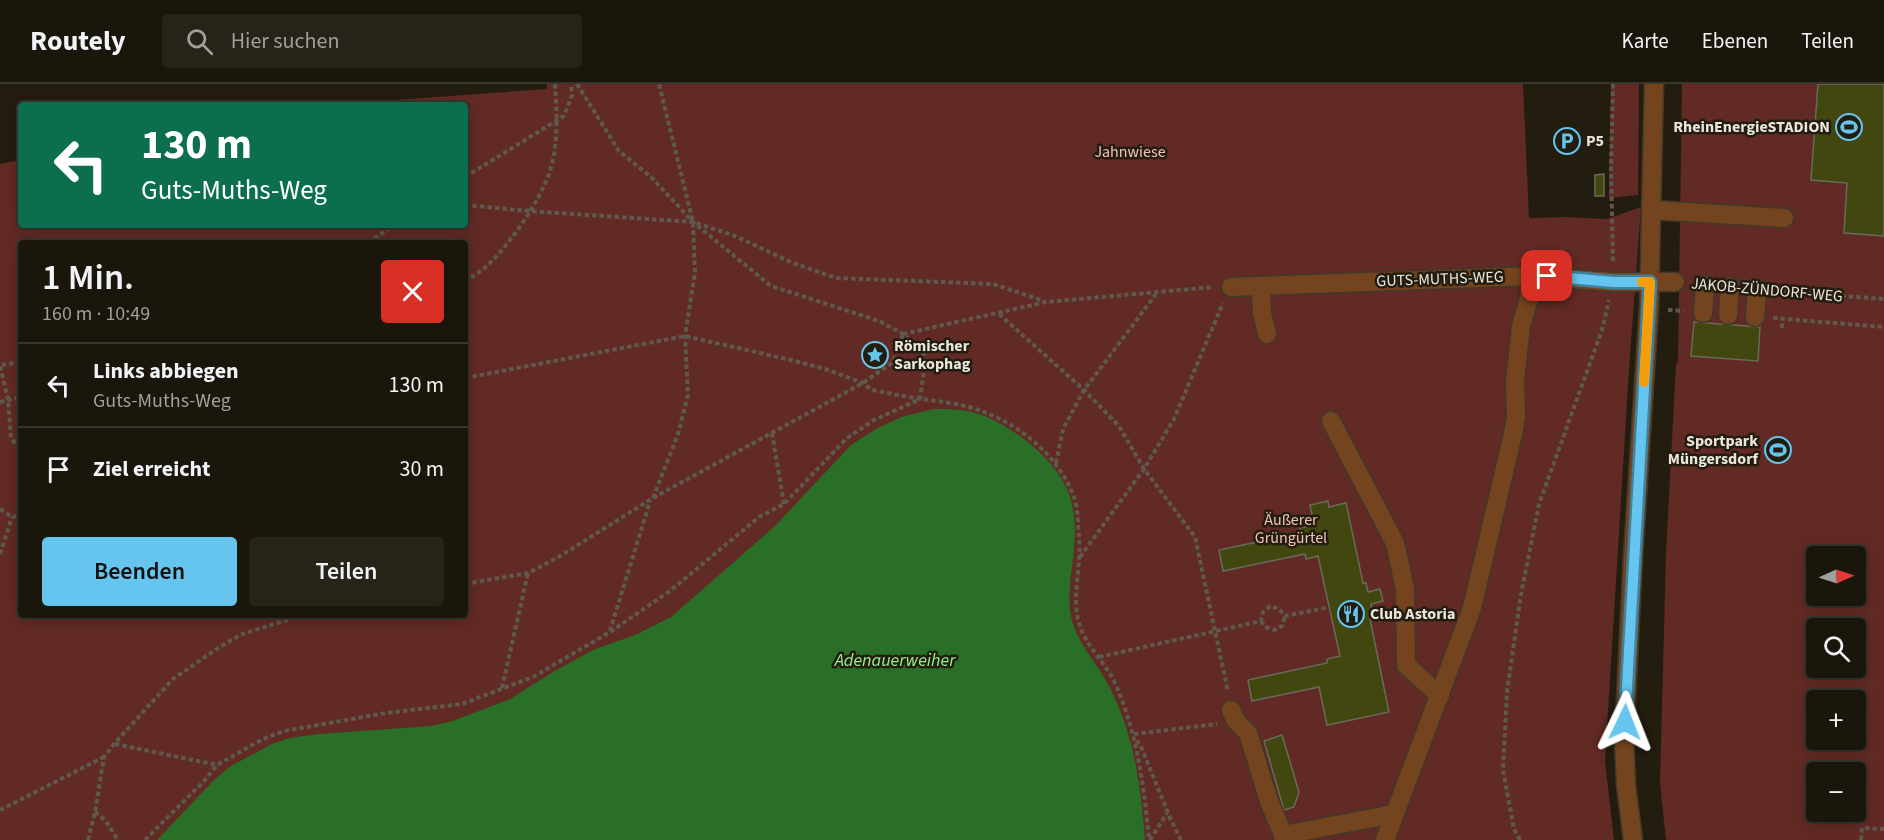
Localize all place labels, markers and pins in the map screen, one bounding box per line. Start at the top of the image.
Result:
sports icon: RheinEnergieSTADION [1834,112,1864,142]
place label: RheinEnergieSTADION [1673,116,1830,138]
parking icon: P5 [1552,126,1582,156]
place label: P5 [1586,130,1604,152]
pin [1521,250,1572,301]
place label: Römischer Sarkophag [894,335,971,375]
place icon: Römischer Sarkophag [860,340,890,370]
place label: Sportpark Müngersdorf [1668,430,1759,470]
sports icon: Sportpark Müngersdorf [1763,435,1793,465]
restaurant icon: Club Astoria [1336,599,1366,629]
place label: Club Astoria [1370,603,1455,625]

